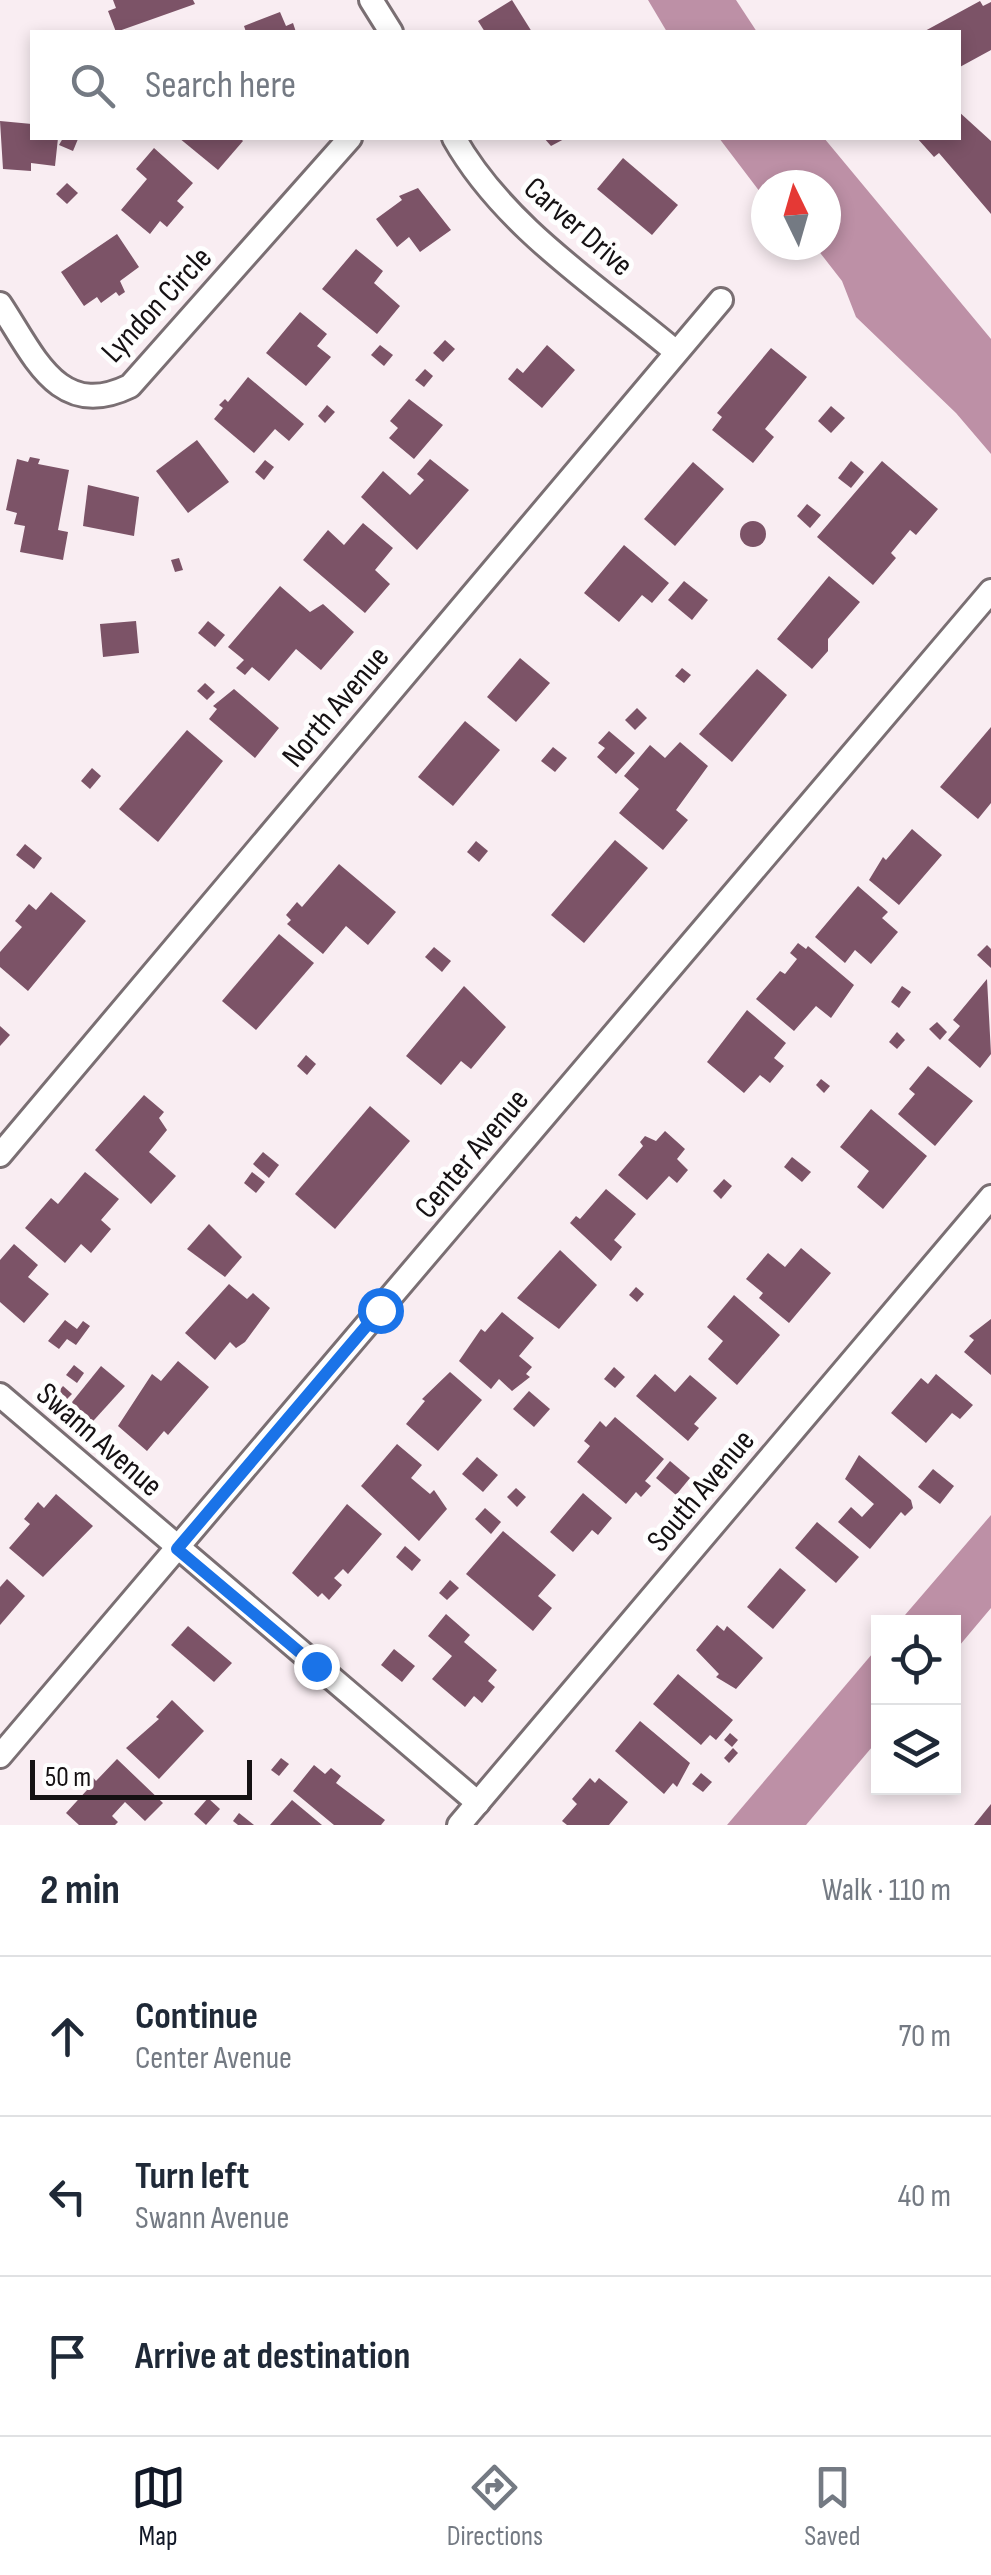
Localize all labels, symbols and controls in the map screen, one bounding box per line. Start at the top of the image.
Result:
search box [30,30,961,140]
icon: search [65,58,120,113]
text: Search here [145,63,296,108]
street label: Carver Drive [515,169,641,285]
north arrow [751,170,841,260]
street label: Lyndon Circle [94,239,221,371]
street label: North Avenue [274,639,398,775]
street label: Center Avenue [407,1081,538,1227]
route start [358,1288,404,1334]
street label: Swann Avenue [28,1375,170,1505]
street label: South Avenue [639,1422,763,1560]
map controls [871,1615,961,1795]
button: locate [871,1615,961,1705]
route end [294,1644,340,1690]
button: layers [871,1705,961,1795]
scale bar [30,1755,252,1800]
text: 50 m [45,1761,91,1794]
text: 2 min [40,1865,120,1916]
text: Walk · 110 m [822,1871,951,1910]
text: Continue [135,1994,258,2039]
icon: ahead [40,2009,95,2064]
text: 70 m [898,2017,951,2056]
text: Center Avenue [135,2039,292,2078]
text: Turn left [135,2154,249,2199]
icon: left [40,2169,95,2224]
text: 40 m [898,2177,951,2216]
text: Swann Avenue [135,2199,289,2238]
icon: arrive [40,2329,95,2384]
text: Arrive at destination [135,2334,410,2379]
tab: Map [131,2460,186,2553]
tab: Directions [447,2460,543,2553]
tab: Saved [804,2460,860,2553]

